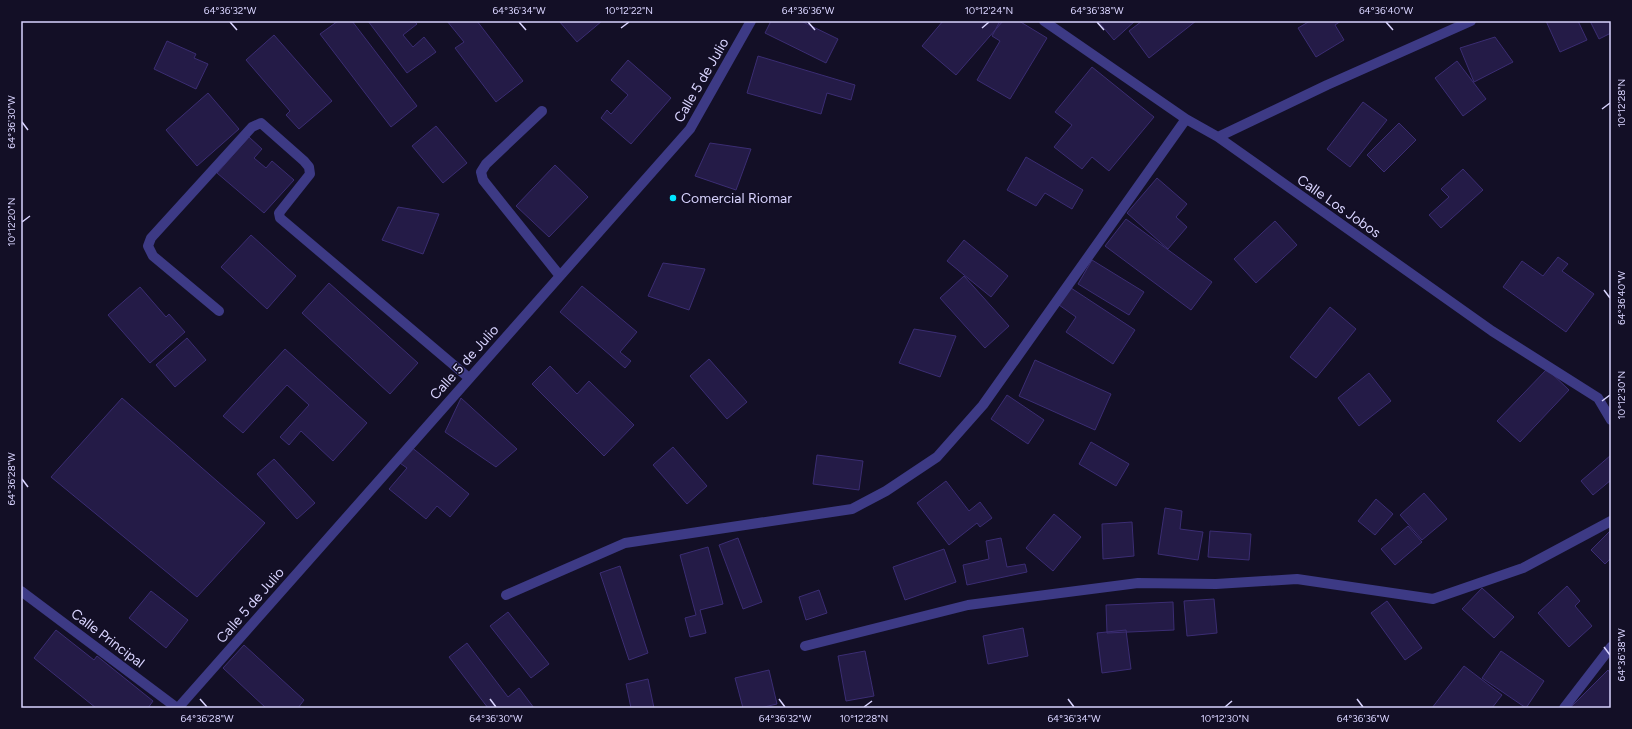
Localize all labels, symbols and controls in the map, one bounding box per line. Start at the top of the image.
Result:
text: 64°36'32"W [204,4,257,17]
text: 64°36'34"W [492,4,546,17]
text: 10°12'22"N [605,4,653,17]
text: 64°36'36"W [782,4,835,17]
text: 10°12'24"N [965,4,1013,17]
text: 64°36'38"W [1070,4,1124,17]
text: 64°36'40"W [1359,4,1413,17]
street label: Calle 5 de Julio [670,35,732,126]
text: 10°12'28"N [1615,79,1628,127]
text: 64°36'30"W [5,95,18,149]
street label: Calle Los Jobos [1294,171,1384,241]
place label: Comercial Riomar [681,190,792,207]
marker: Comercial Riomar [668,193,678,203]
text: 10°12'20"N [5,198,18,246]
text: 64°36'40"W [1615,271,1628,325]
street label: Calle 5 de Julio [426,321,502,403]
text: 10°12'30"N [1615,371,1628,419]
text: 64°36'28"W [5,452,18,506]
street label: Calle 5 de Julio [213,564,288,647]
street label: Calle Principal [68,605,148,672]
text: 64°36'38"W [1615,628,1628,682]
text: 64°36'28"W [180,712,234,725]
text: 64°36'30"W [469,712,523,725]
text: 64°36'32"W [759,712,812,725]
text: 10°12'28"N [840,712,888,725]
text: 64°36'34"W [1047,712,1101,725]
text: 10°12'30"N [1201,712,1249,725]
text: 64°36'36"W [1337,712,1390,725]

